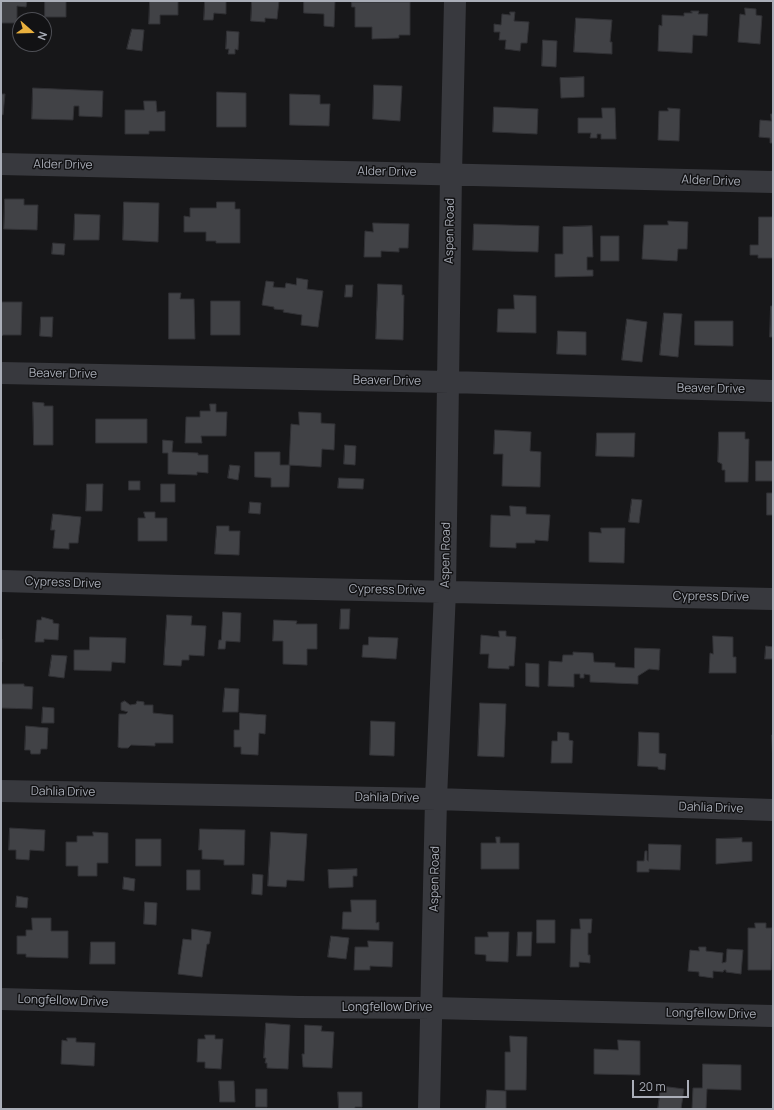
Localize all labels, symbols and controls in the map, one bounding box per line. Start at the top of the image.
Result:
north arrow [12,12,52,52]
text: N [34,30,51,42]
street label: Alder Drive [33,157,93,173]
street label: Alder Drive [357,164,417,180]
street label: Alder Drive [681,173,741,189]
street label: Aspen Road [442,198,458,264]
street label: Beaver Drive [29,366,97,382]
street label: Beaver Drive [353,373,421,389]
street label: Beaver Drive [677,381,745,397]
street label: Aspen Road [438,522,454,588]
street label: Cypress Drive [25,574,101,592]
street label: Cypress Drive [349,582,425,598]
street label: Cypress Drive [673,589,749,605]
street label: Dahlia Drive [31,784,95,800]
street label: Dahlia Drive [355,790,419,806]
street label: Dahlia Drive [678,800,744,816]
street label: Aspen Road [427,846,443,912]
street label: Longfellow Drive [17,992,109,1010]
street label: Longfellow Drive [342,1001,432,1015]
street label: Longfellow Drive [666,1006,756,1022]
scale bar [634,1072,691,1098]
text: 20 m [639,1078,666,1095]

